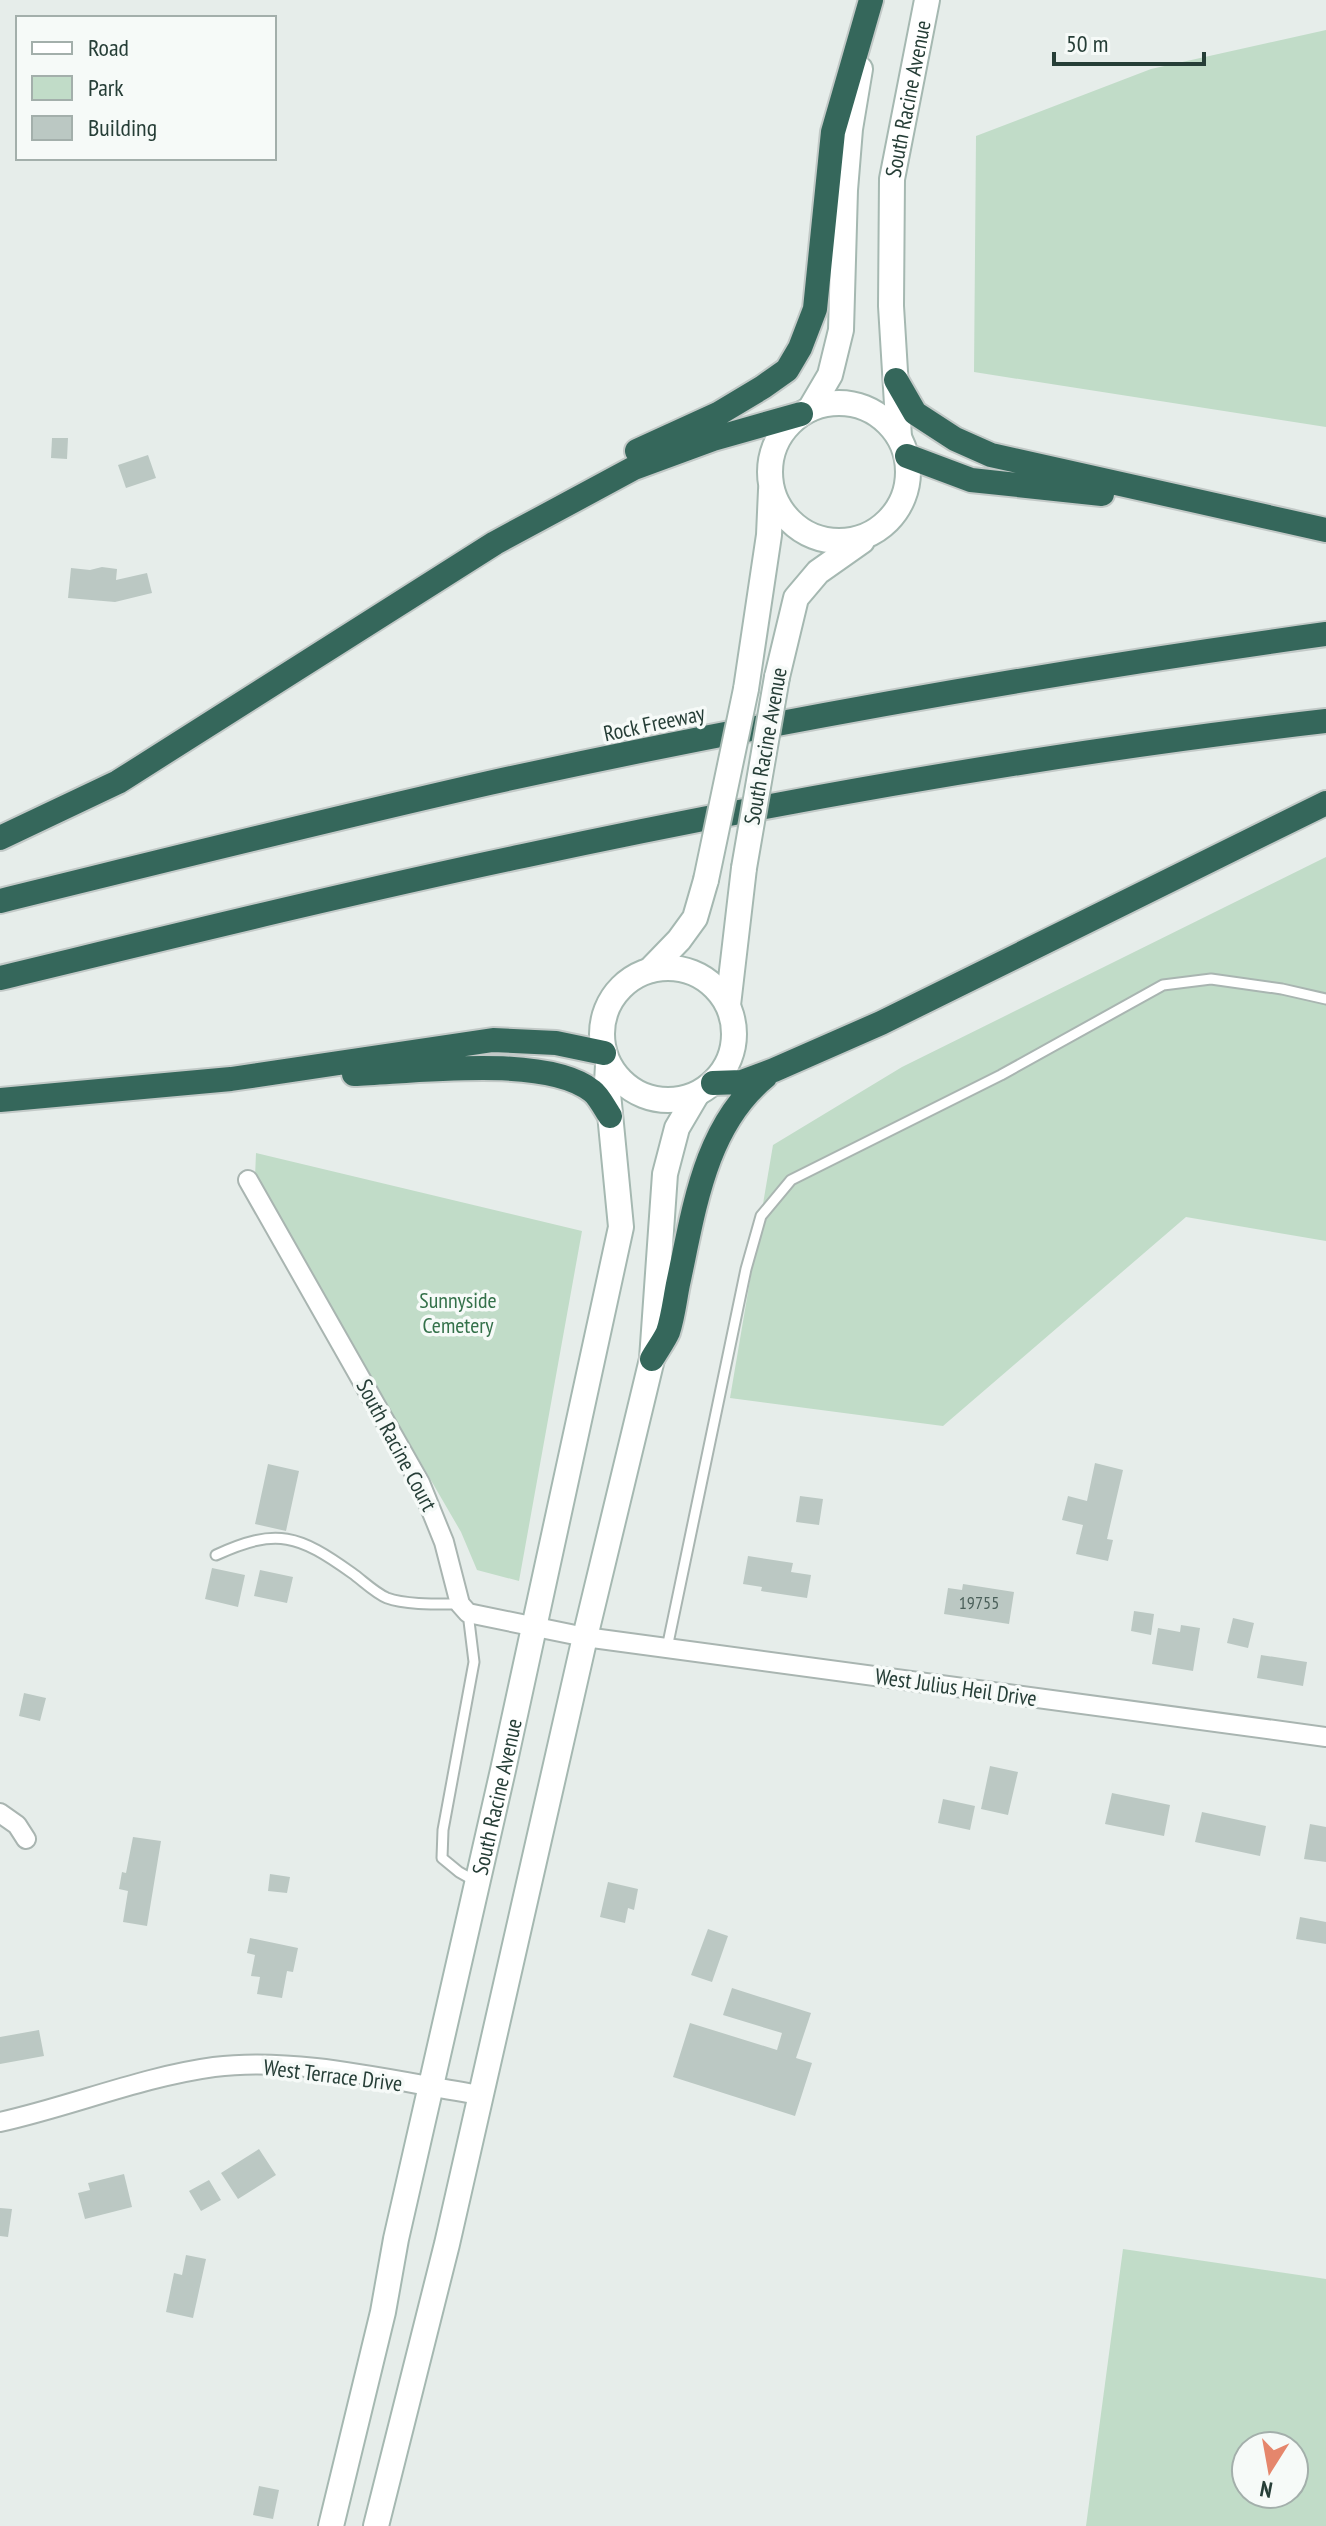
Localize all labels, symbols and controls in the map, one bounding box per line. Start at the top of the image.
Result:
legend [16,16,276,160]
scale bar [1054,16,1204,66]
street label: South Racine Avenue [879,18,937,180]
text: 50 m [1066,28,1108,59]
text: Road [88,32,129,63]
text: Park [88,72,124,103]
text: Building [88,112,157,143]
street label: South Racine Avenue [737,665,793,827]
street label: Rock Freeway [601,698,708,747]
park label: Sunnyside Cemetery [419,1286,497,1339]
street label: South Racine Court [351,1374,443,1516]
house number: 19755 [959,1591,999,1614]
street label: West Julius Heil Drive [873,1662,1039,1712]
street label: South Racine Avenue [466,1716,528,1878]
street label: West Terrace Drive [262,2053,404,2097]
north arrow [1230,2430,1310,2510]
text: N [1258,2475,1275,2505]

